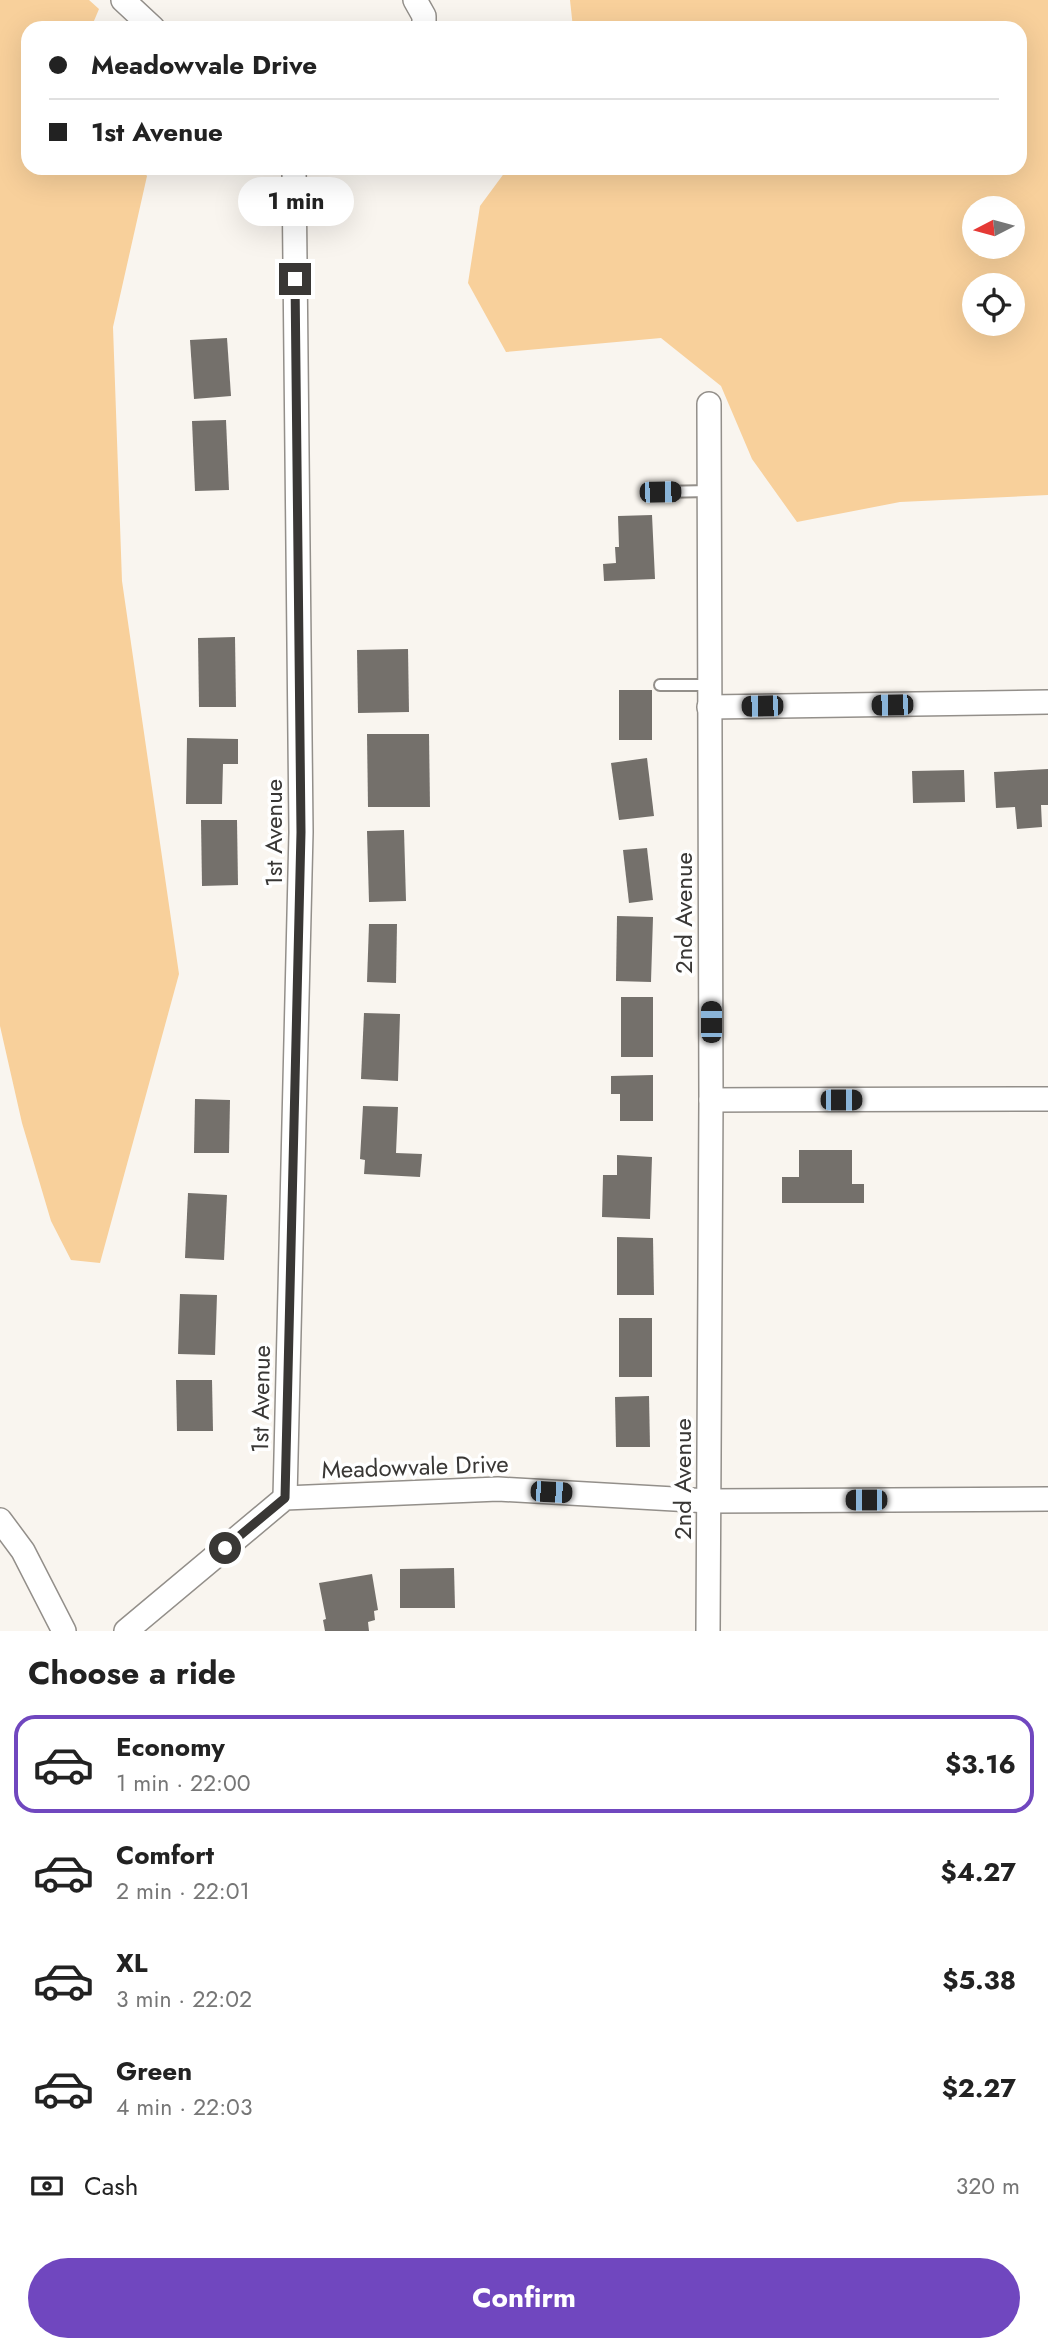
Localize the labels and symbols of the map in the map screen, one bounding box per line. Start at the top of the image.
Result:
callout: 1 min [237,177,353,226]
north arrow [962,196,1026,259]
route end [279,263,311,295]
car [639,481,682,503]
car [871,694,914,716]
car [741,695,784,717]
street label: 1st Avenue [256,779,291,887]
street label: 2nd Avenue [666,852,701,974]
car [701,1001,722,1043]
car [821,1090,863,1111]
street label: 1st Avenue [242,1345,279,1453]
street label: 2nd Avenue [665,1418,700,1540]
street label: Meadowvale Drive [321,1446,509,1487]
car [530,1480,573,1504]
car [846,1490,888,1511]
route start [209,1532,241,1564]

